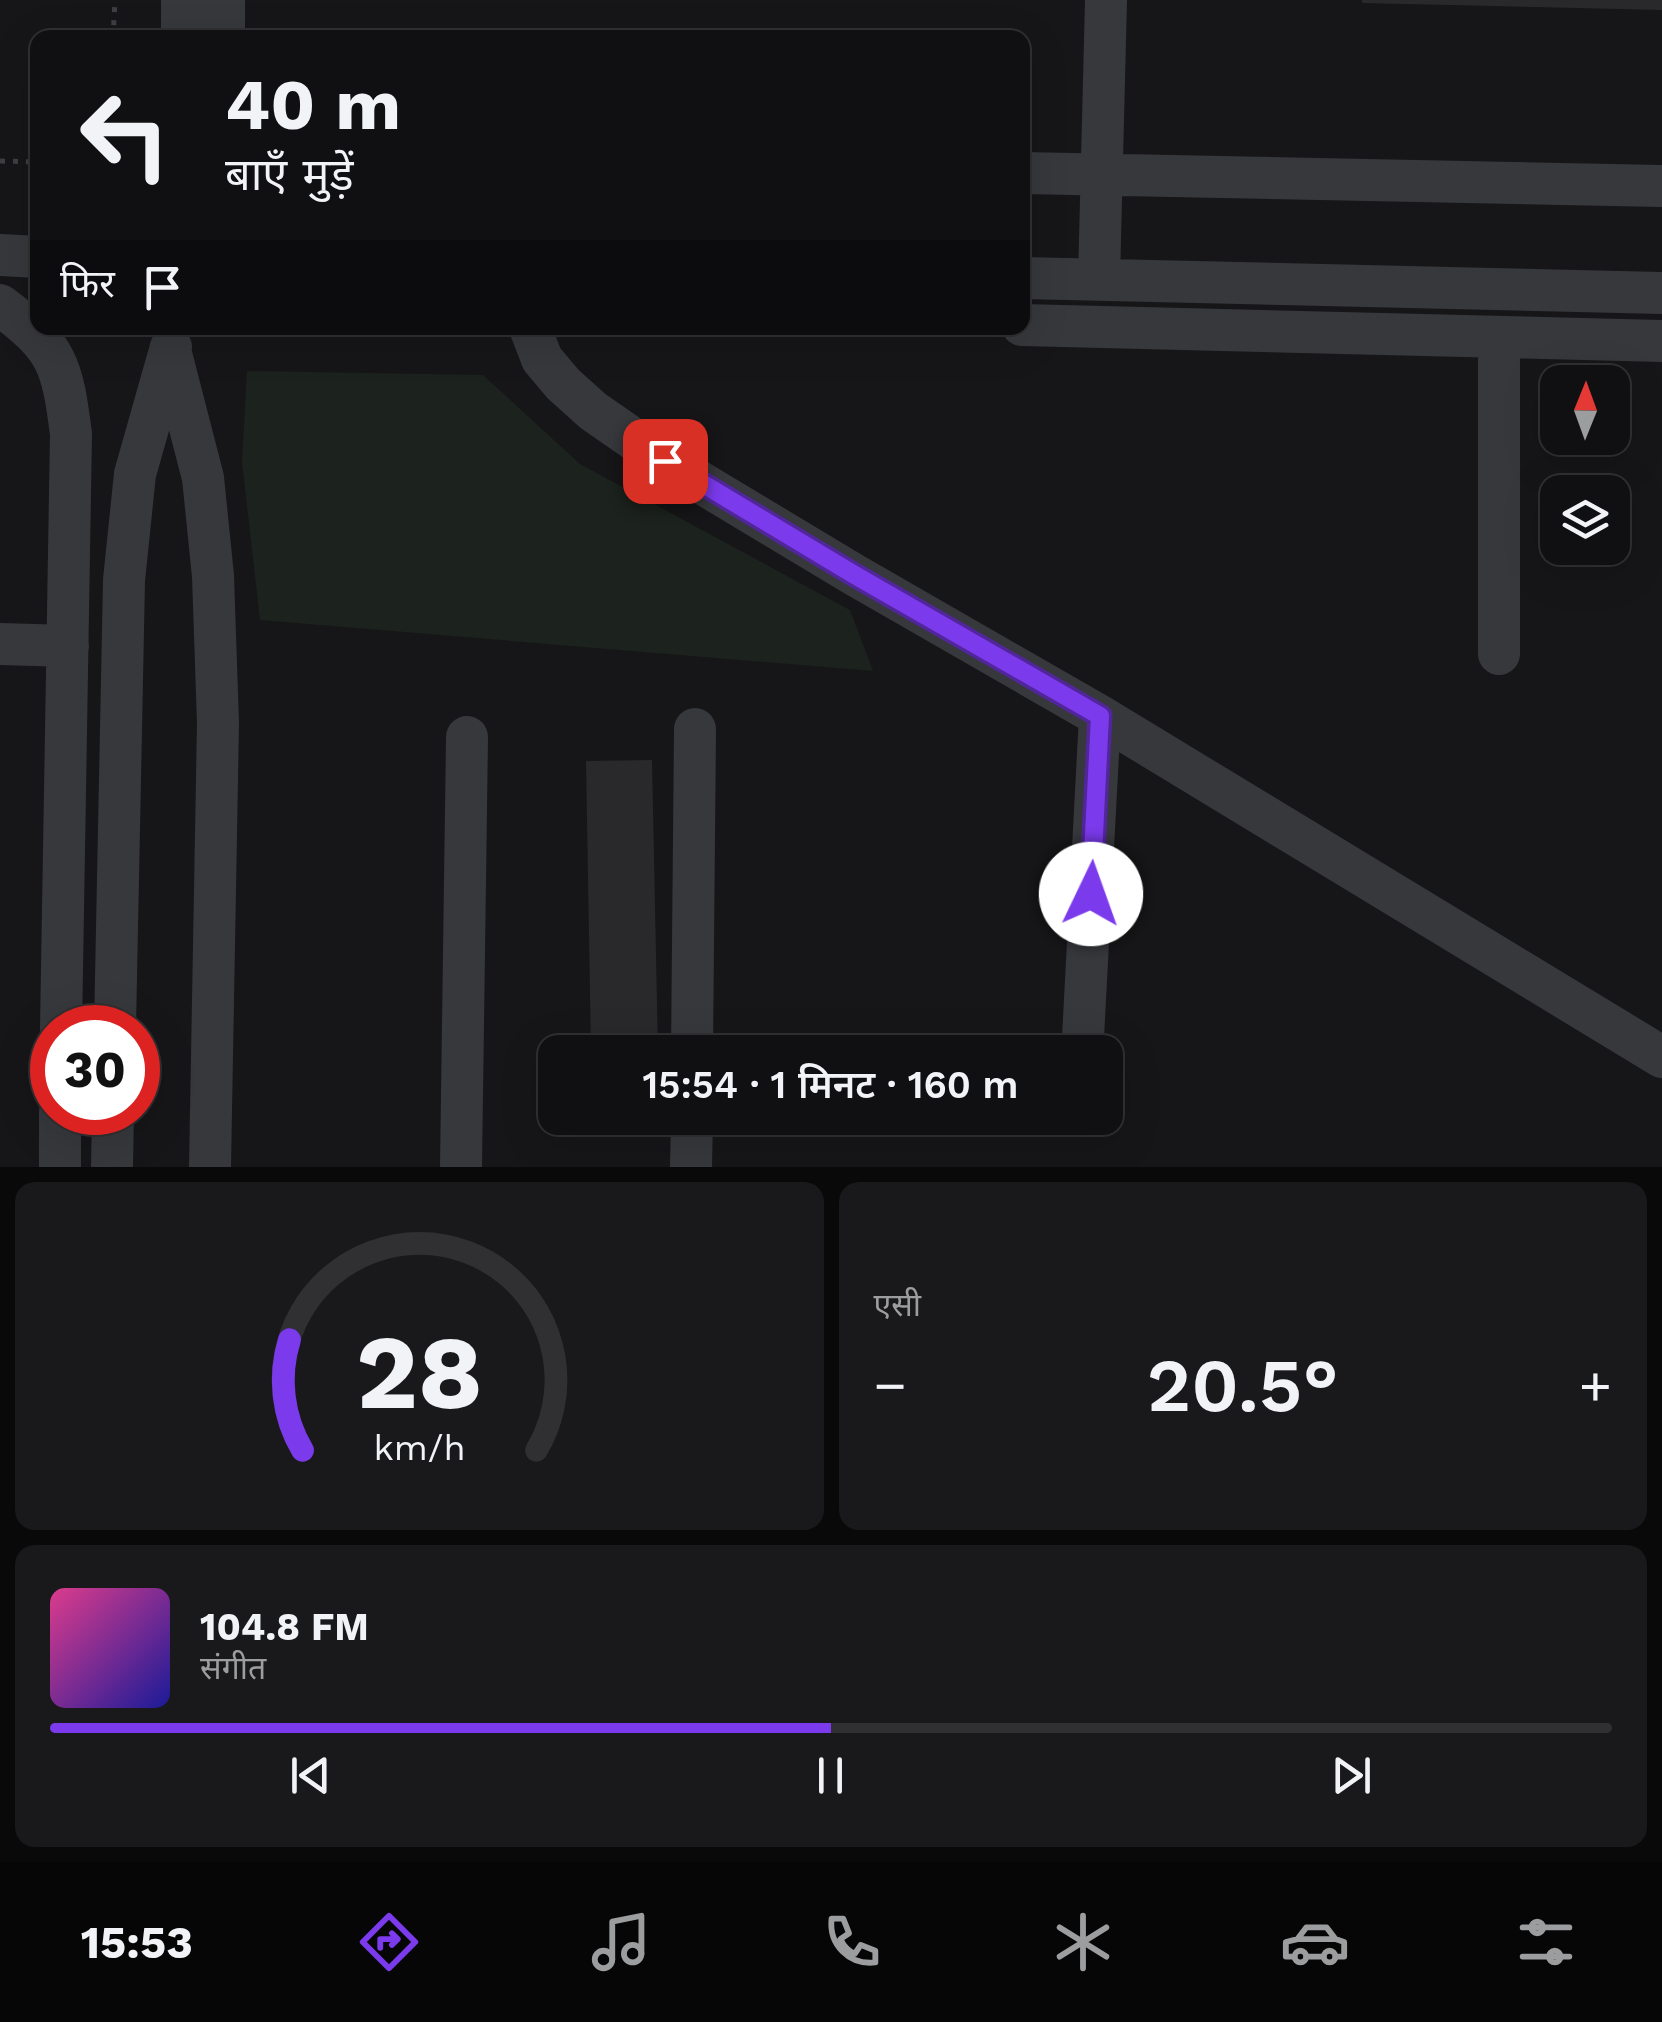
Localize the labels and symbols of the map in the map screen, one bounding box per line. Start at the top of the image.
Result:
north arrow [1540,365,1630,455]
pin [623,419,708,504]
position arrow [1039,842,1143,946]
speed limit sign: 30 [30,1005,160,1135]

